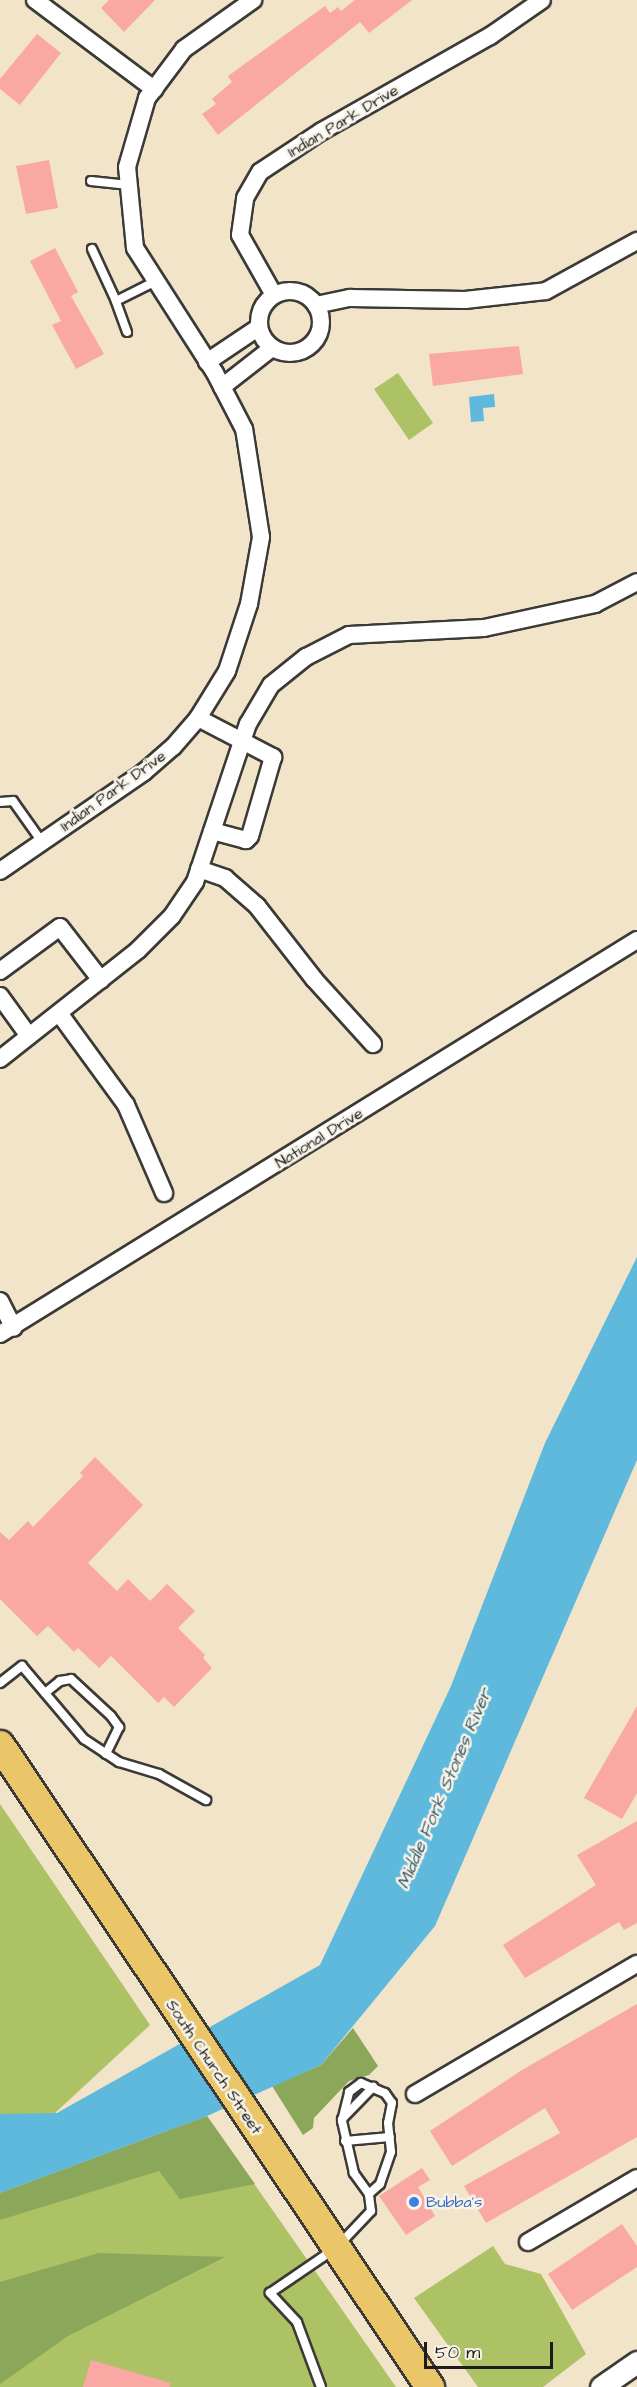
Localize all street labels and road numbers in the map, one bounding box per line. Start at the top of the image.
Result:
street label: Indian Park Drive [284,80,402,162]
street label: Indian Park Drive [57,746,169,836]
street label: National Drive [272,1103,366,1173]
street label: South Church Street [162,1996,266,2138]

